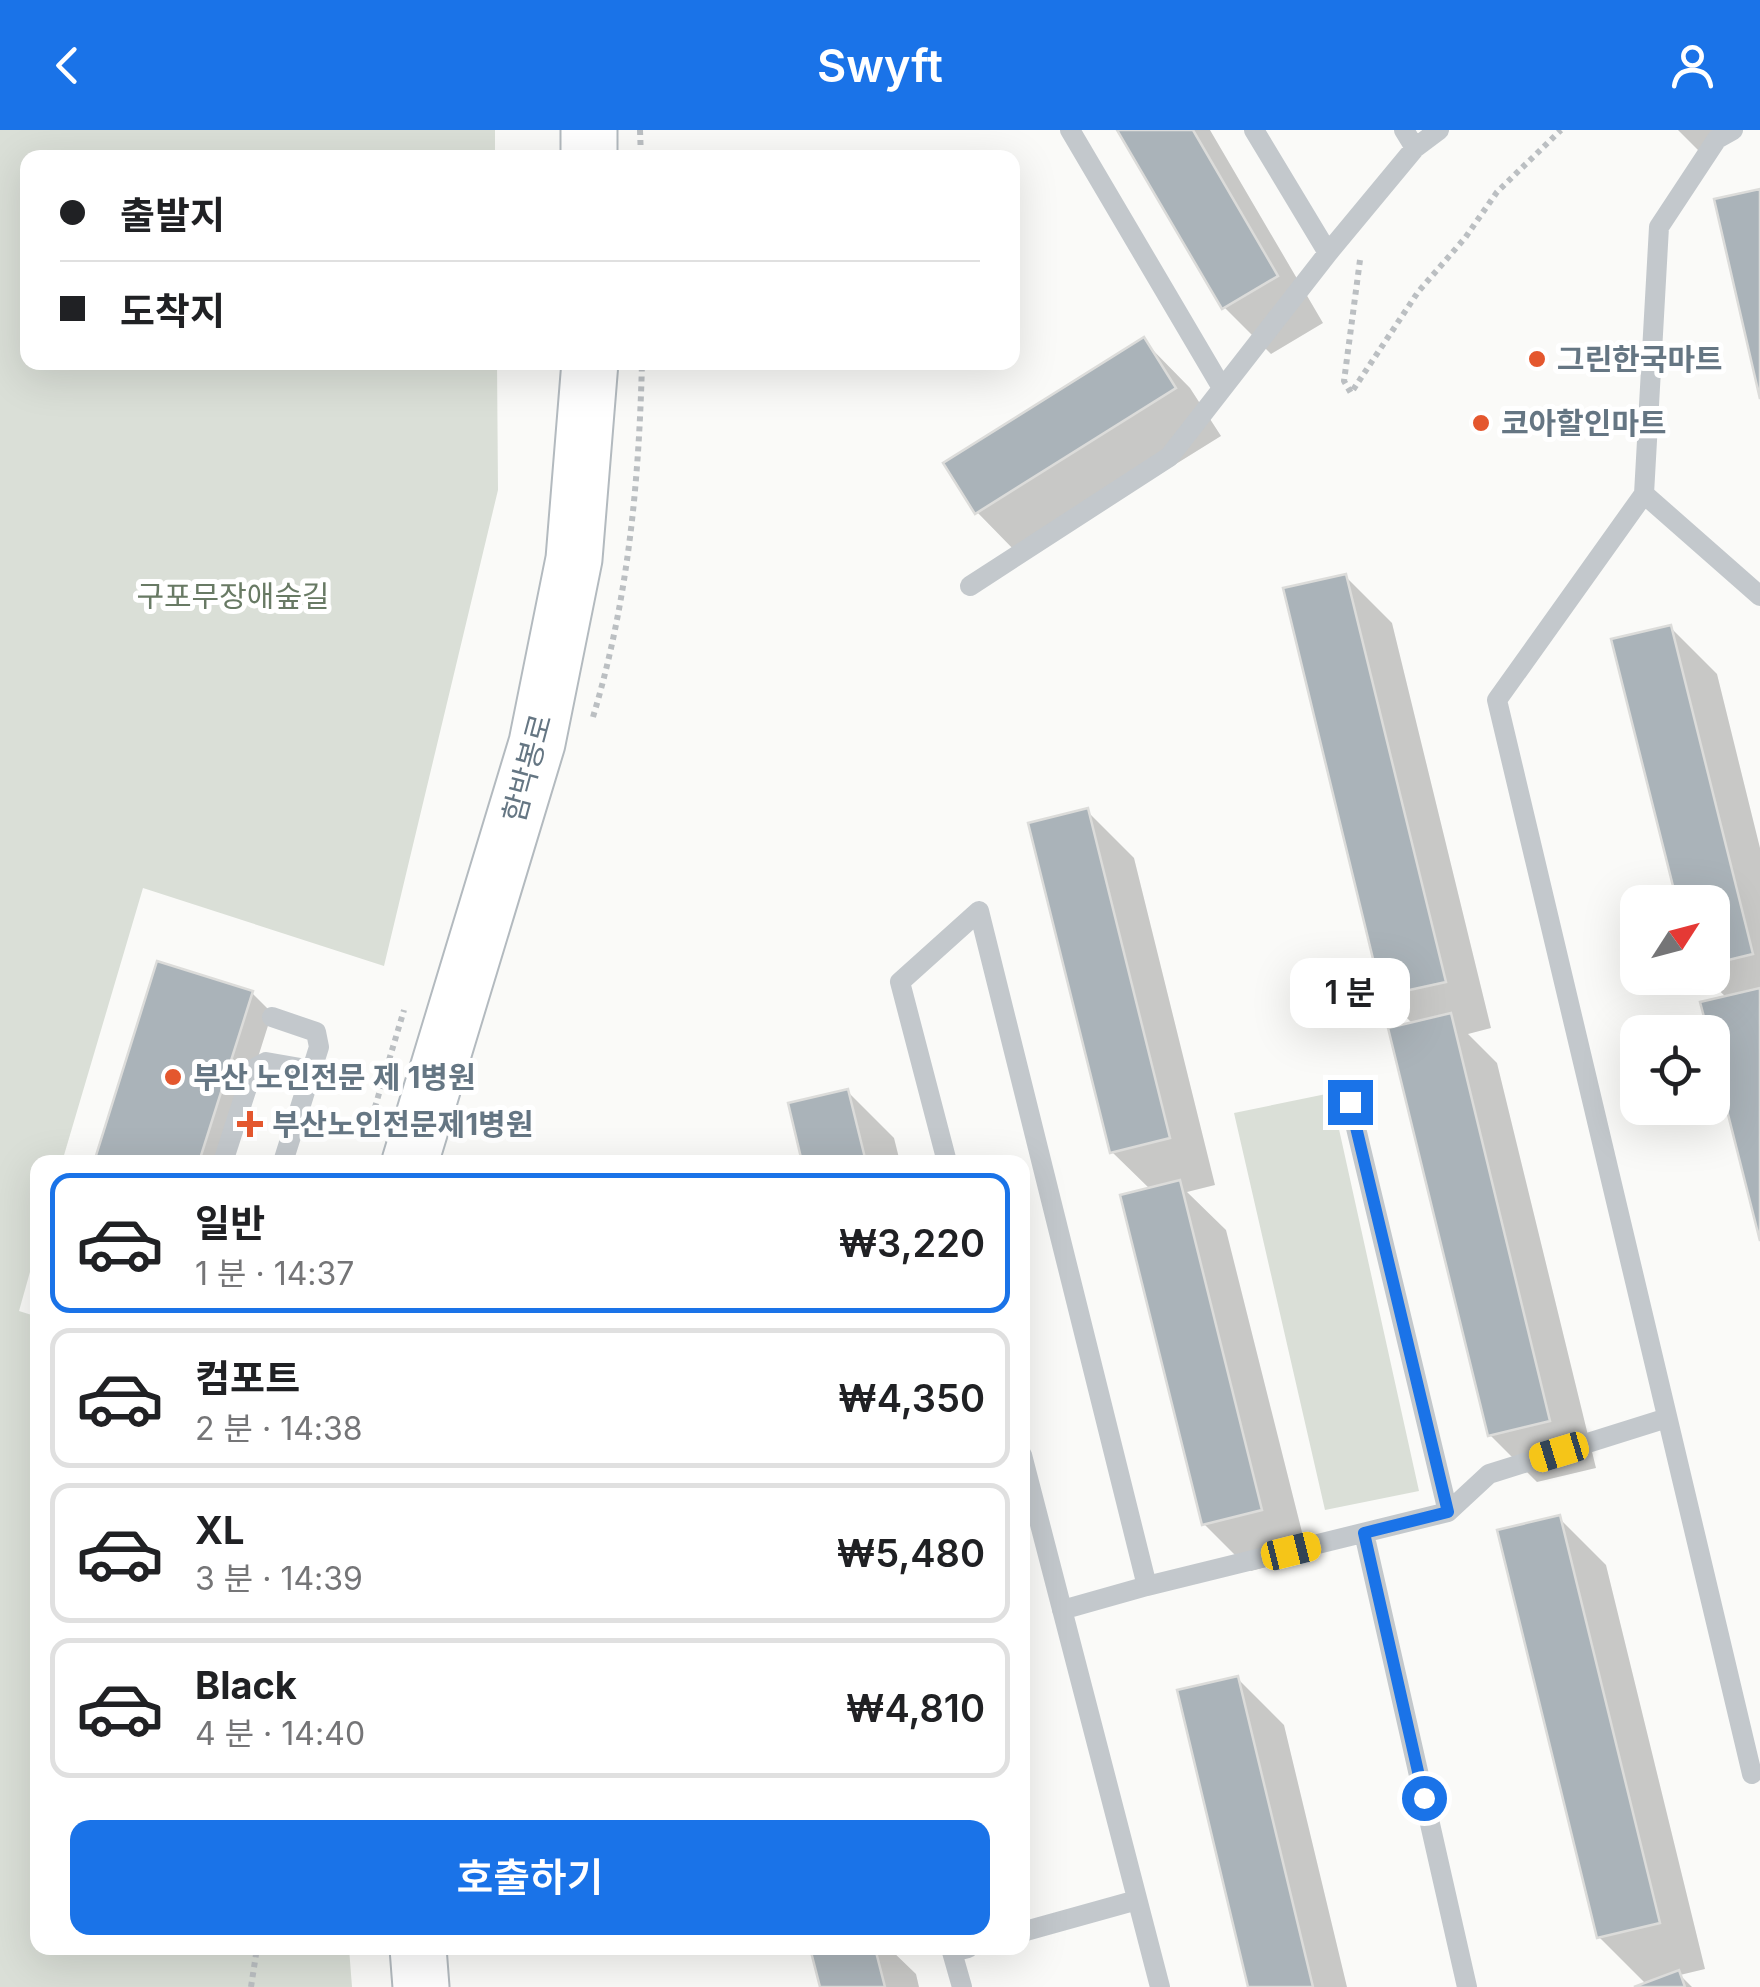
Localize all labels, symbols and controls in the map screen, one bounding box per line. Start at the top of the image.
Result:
icon: back [40,38,95,93]
text: Swyft [817,38,943,93]
icon: person [1665,38,1720,93]
text: 출발지 [120,192,225,238]
text: 도착지 [120,288,225,334]
place label: 그린한국마트 [1557,341,1723,377]
marker: 그린한국마트 [1526,348,1548,370]
place label: 코아할인마트 [1501,405,1667,441]
marker: 코아할인마트 [1470,412,1492,434]
park label: 구포무장애숲길 [136,578,330,614]
street label: 함박봉로 [495,710,559,826]
north arrow [1620,885,1730,995]
map controls [1620,885,1730,1125]
callout: 1 분 [1290,957,1410,1027]
text: 1 분 [1324,973,1376,1012]
button: locate [1620,1015,1730,1125]
place label: 부산 노인전문 제 1병원 [193,1059,476,1095]
marker: 부산 노인전문 제 1병원 [162,1066,184,1088]
route end [1328,1080,1373,1125]
place label: 부산노인전문제1병원 [272,1106,533,1142]
marker: 부산노인전문제1병원 [237,1111,263,1137]
icon: car [75,1198,165,1288]
text: 일반 [195,1200,265,1246]
text: ₩3,220 [839,1220,985,1266]
text: 1 분 · 14:37 [195,1254,354,1293]
icon: car [75,1353,165,1443]
text: 컴포트 [195,1355,300,1401]
text: ₩4,350 [838,1375,985,1421]
text: 2 분 · 14:38 [195,1409,363,1448]
car [1526,1429,1592,1475]
text: XL [195,1507,245,1553]
icon: car [75,1508,165,1598]
car [1258,1529,1324,1573]
text: ₩5,480 [837,1530,985,1576]
text: 3 분 · 14:39 [195,1559,363,1598]
text: Black [195,1662,297,1708]
icon: car [75,1663,165,1753]
text: ₩4,810 [846,1685,985,1731]
text: 4 분 · 14:40 [195,1714,365,1753]
route start [1402,1776,1447,1821]
button: 호출하기 [70,1820,990,1935]

